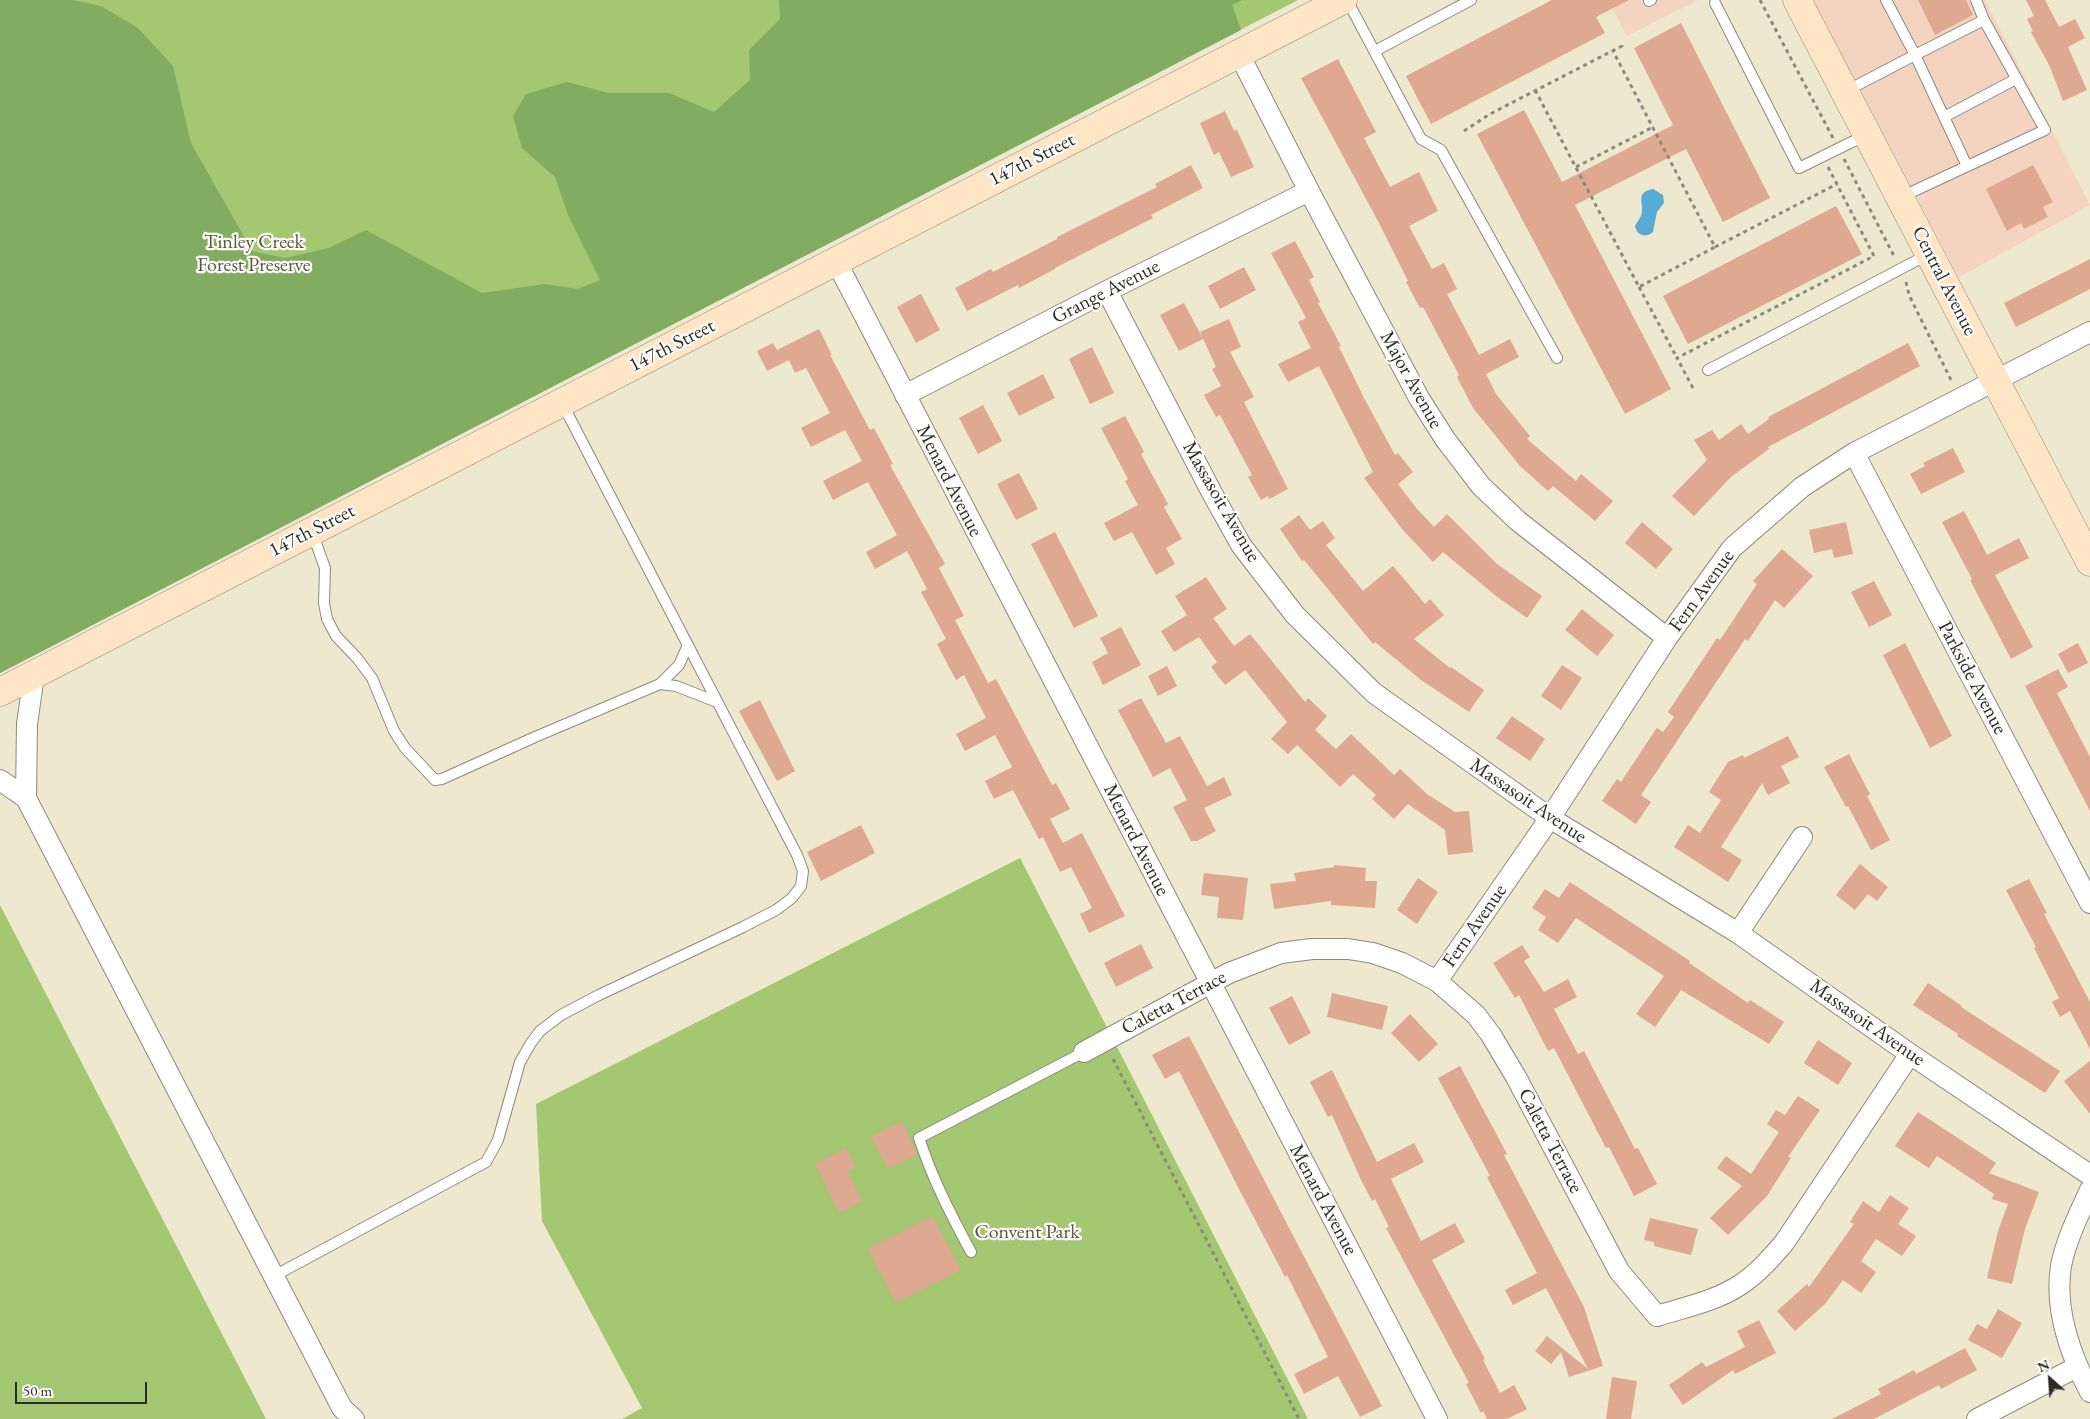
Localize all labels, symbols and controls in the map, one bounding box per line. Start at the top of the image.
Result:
street label: 147th Street [985,128,1079,192]
street label: Central Avenue [1906,222,1982,340]
park label: Tinley Creek Forest Preserve [197,231,311,278]
street label: Grange Avenue [1048,255,1164,329]
street label: 147th Street [625,314,719,378]
street label: Major Avenue [1374,327,1448,433]
street label: Menard Avenue [911,421,987,541]
street label: Massasoit Avenue [1177,437,1265,567]
street label: 147th Street [265,499,359,563]
street label: Fern Avenue [1664,545,1740,637]
street label: Parkside Avenue [1932,617,2012,739]
street label: Massasoit Avenue [1465,753,1591,849]
street label: Menard Avenue [1098,780,1174,900]
street label: Fern Avenue [1438,880,1512,972]
street label: Caletta Terrace [1117,965,1231,1041]
street label: Massasoit Avenue [1805,974,1929,1072]
street label: Caletta Terrace [1512,1084,1588,1198]
street label: Menard Avenue [1284,1140,1362,1260]
park label: Convent Park [974,1221,1080,1245]
north arrow [2025,1354,2075,1404]
text: N [2034,1355,2052,1376]
scale bar [18,1372,150,1404]
text: 50 m [23,1381,52,1400]

